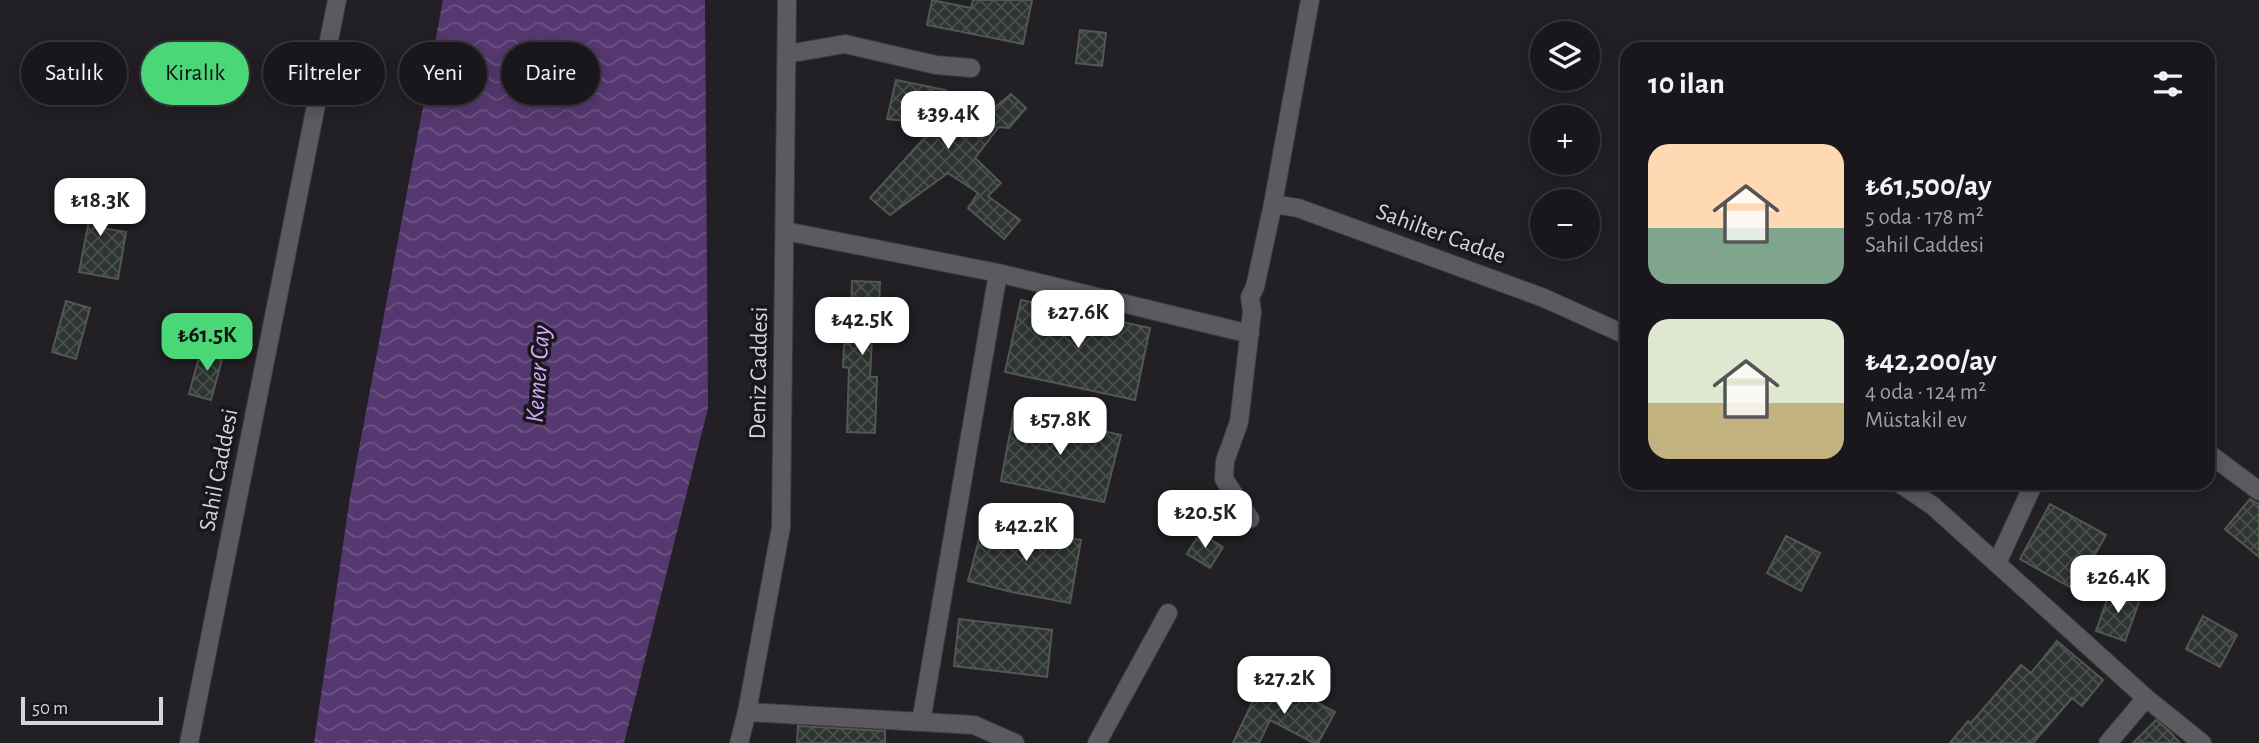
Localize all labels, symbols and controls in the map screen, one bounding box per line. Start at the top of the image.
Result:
map controls [1530,21,1600,259]
button: layers [1530,21,1600,91]
chip: Satılık [21,42,127,105]
chip: Kiralık [141,42,249,105]
chip: Filtreler [263,42,385,105]
chip: Yeni [399,42,487,105]
chip: Daire [501,42,600,105]
icon: filters [2149,65,2187,103]
text: 10 ilan [1648,69,1725,99]
pin: ₺39.4K [891,92,1005,151]
text: ₺39.4K [917,102,979,125]
button: + [1530,105,1600,175]
text: ₺61,500/ay [1865,171,1992,201]
icon: home [1704,172,1788,256]
pin: ₺18.3K [43,178,157,238]
text: ₺18.3K [70,189,130,212]
button: − [1530,189,1600,259]
street label: Sahilter Cadde [1373,200,1509,268]
text: 5 oda · 178 m² [1865,206,1984,229]
text: Sahil Caddesi [1865,234,1984,257]
pin: ₺27.6K [1021,290,1135,350]
pin: ₺42.5K [805,298,919,357]
text: ₺27.6K [1047,301,1109,324]
street label: Deniz Caddesi [746,306,772,440]
text: ₺42.5K [831,308,893,331]
pin: ₺61.5K [150,314,264,373]
text: ₺61.5K [178,324,236,347]
water label: Kemer Cay [522,324,554,424]
text: ₺42,200/ay [1865,346,1997,376]
icon: home [1704,347,1788,431]
text: 4 oda · 124 m² [1865,381,1986,404]
pin: ₺57.8K [1003,398,1117,457]
street label: Sahil Caddesi [195,407,243,533]
text: ₺57.8K [1030,408,1090,431]
text: Müstakil ev [1865,409,1967,432]
pin: ₺20.5K [1148,490,1262,550]
text: ₺20.5K [1174,501,1236,524]
pin: ₺42.2K [969,504,1083,563]
text: ₺42.2K [995,514,1057,537]
pin: ₺26.4K [2061,556,2175,615]
text: ₺26.4K [2086,566,2150,589]
pin: ₺27.2K [1227,656,1341,716]
text: ₺27.2K [1253,667,1315,690]
scale bar [21,694,163,726]
text: 50 m [32,699,68,718]

